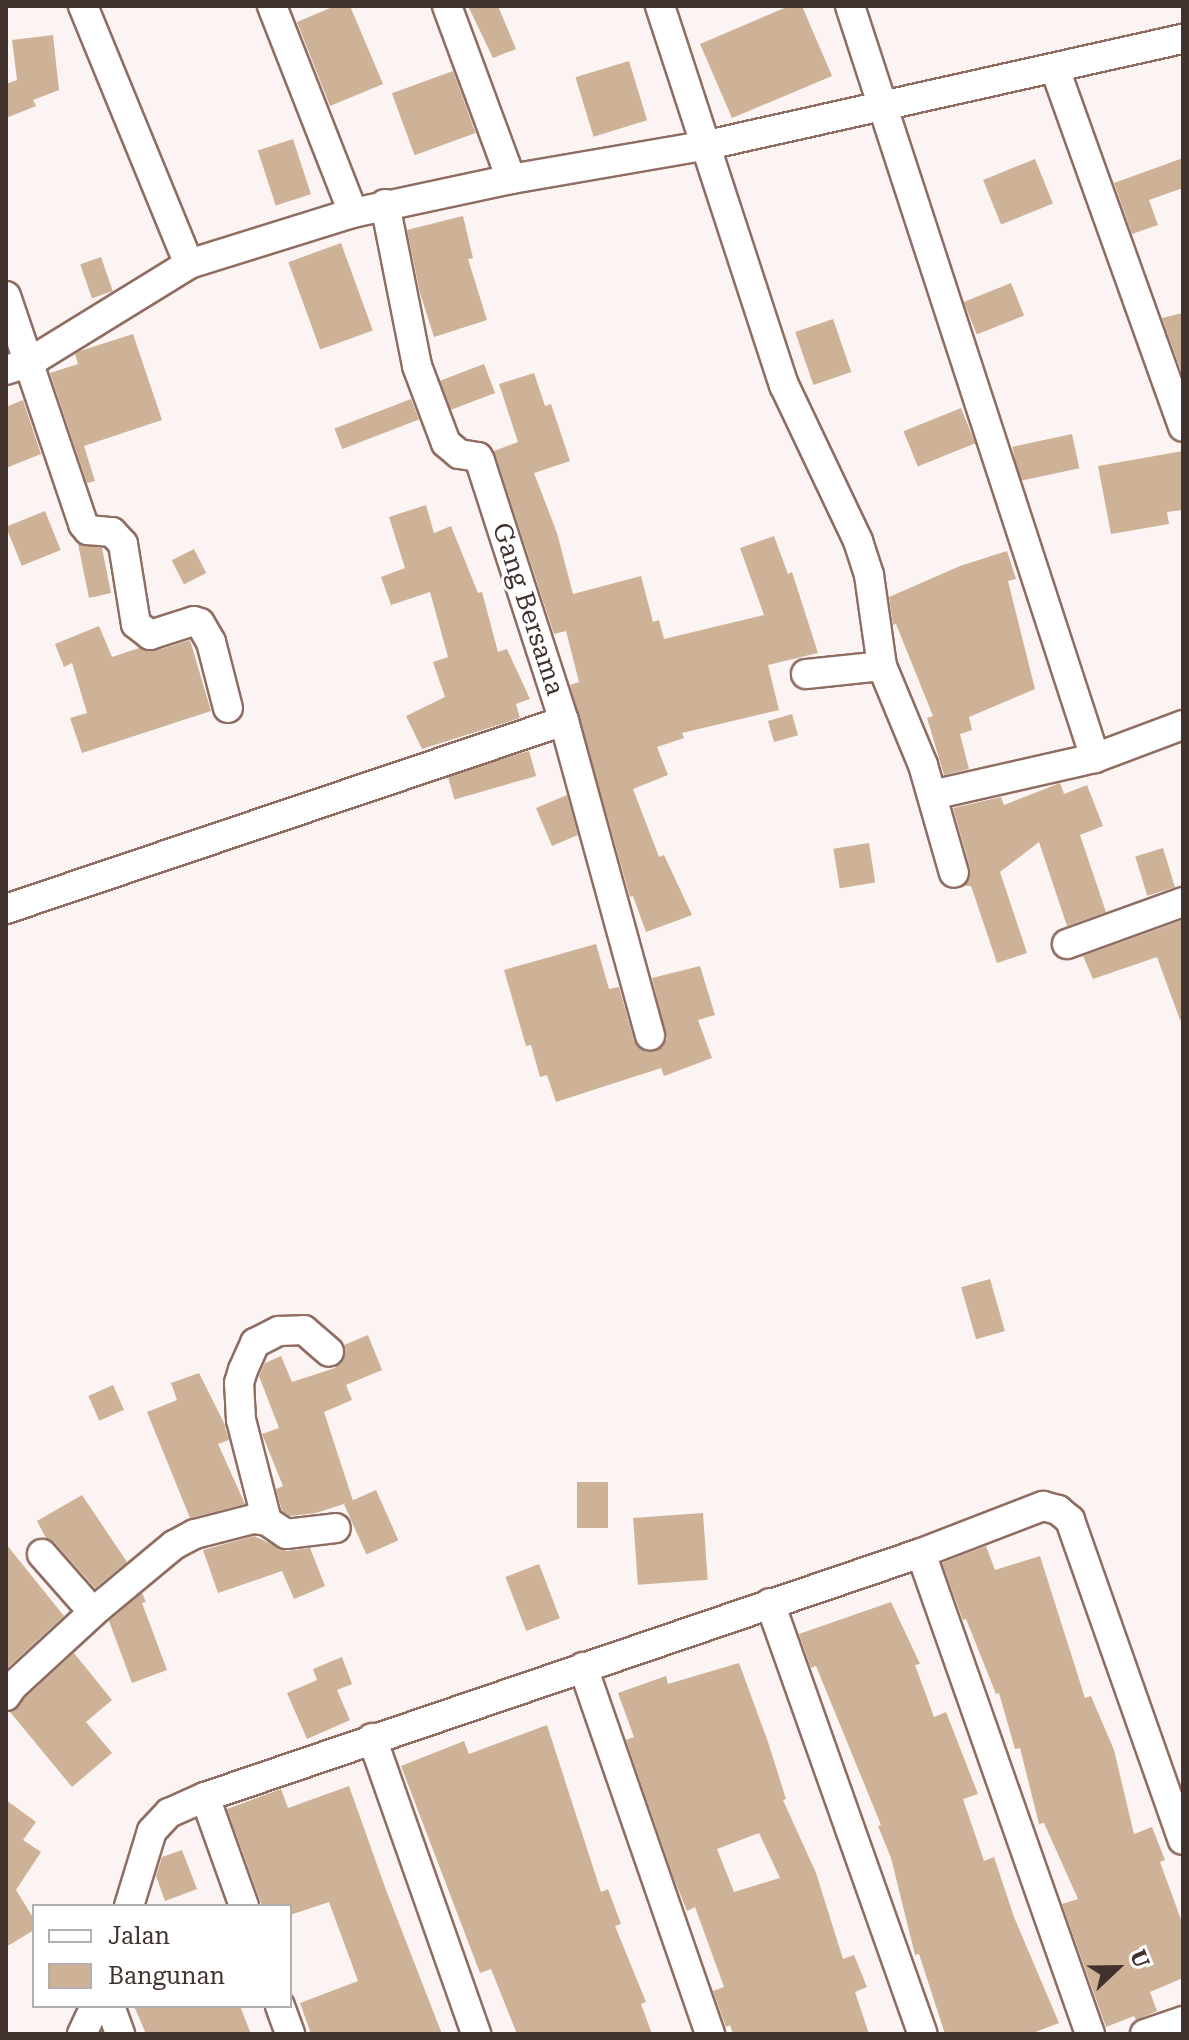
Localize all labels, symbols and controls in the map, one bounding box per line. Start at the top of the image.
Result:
street label: Gang Bersama [485,519,571,699]
legend [32,1904,292,2008]
text: Jalan [108,1922,170,1950]
north arrow [1077,1928,1157,2008]
text: U [1125,1946,1154,1971]
text: Bangunan [108,1962,225,1990]

